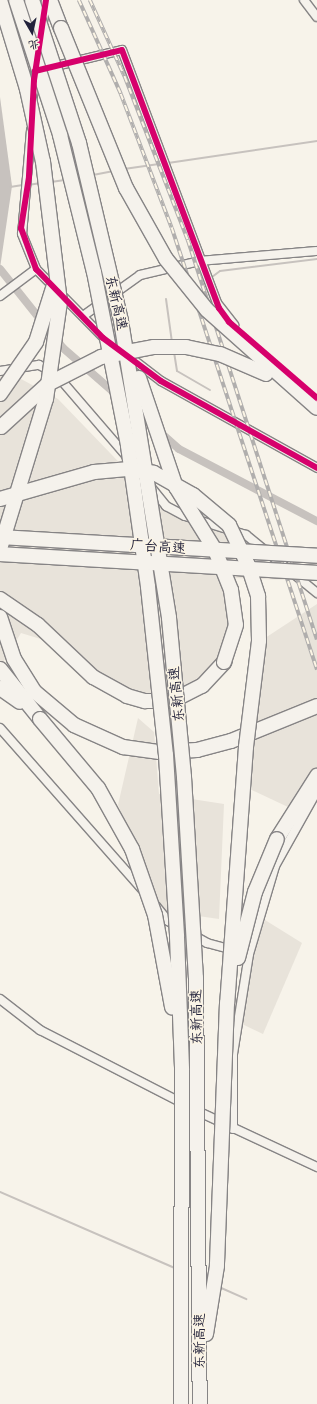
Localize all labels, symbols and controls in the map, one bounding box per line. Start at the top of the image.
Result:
north arrow [12,12,52,52]
text: 北 [27,34,41,54]
street label: 东新高速 [102,274,130,332]
street label: 广台高速 [129,537,187,557]
street label: 东新高速 [166,665,188,723]
street label: 东新高速 [188,989,206,1045]
street label: 东新高速 [192,1313,208,1369]

